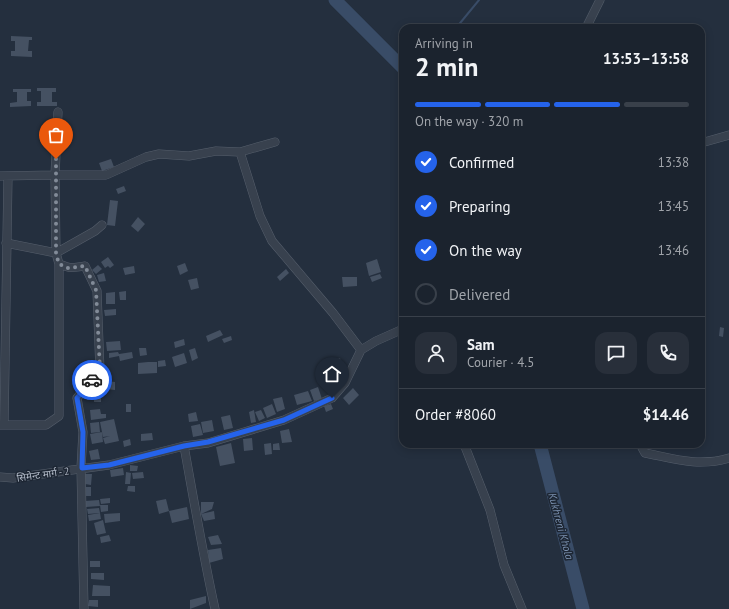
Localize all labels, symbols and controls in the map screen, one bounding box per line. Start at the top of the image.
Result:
text: Arriving in [415,35,473,52]
text: 13:53–13:58 [603,49,689,68]
text: 2 min [415,50,478,83]
text: On the way · 320 m [415,113,523,130]
pin [39,118,73,159]
icon: bag [45,124,67,146]
icon: check [415,151,437,173]
text: Confirmed [449,153,514,172]
text: 13:38 [658,154,689,171]
icon: check [415,195,437,217]
text: Preparing [449,197,511,216]
text: 13:45 [658,198,689,215]
icon: check [415,239,437,261]
text: On the way [449,241,522,260]
text: 13:46 [658,242,689,259]
text: Delivered [449,285,510,304]
button: person [415,332,457,374]
button: chat [595,332,637,374]
button: phone [647,332,689,374]
text: Sam [467,335,494,354]
text: Courier · 4.5 [467,354,534,371]
pin [315,357,349,398]
courier [72,360,112,400]
icon: home [321,363,343,385]
icon: car [81,369,103,391]
text: Order #8060 [415,405,496,424]
text: $14.46 [643,405,689,424]
street label: सिमेन्ट मार्ग - 2 [16,464,70,485]
water label: Kukhreni Khola [545,491,577,562]

